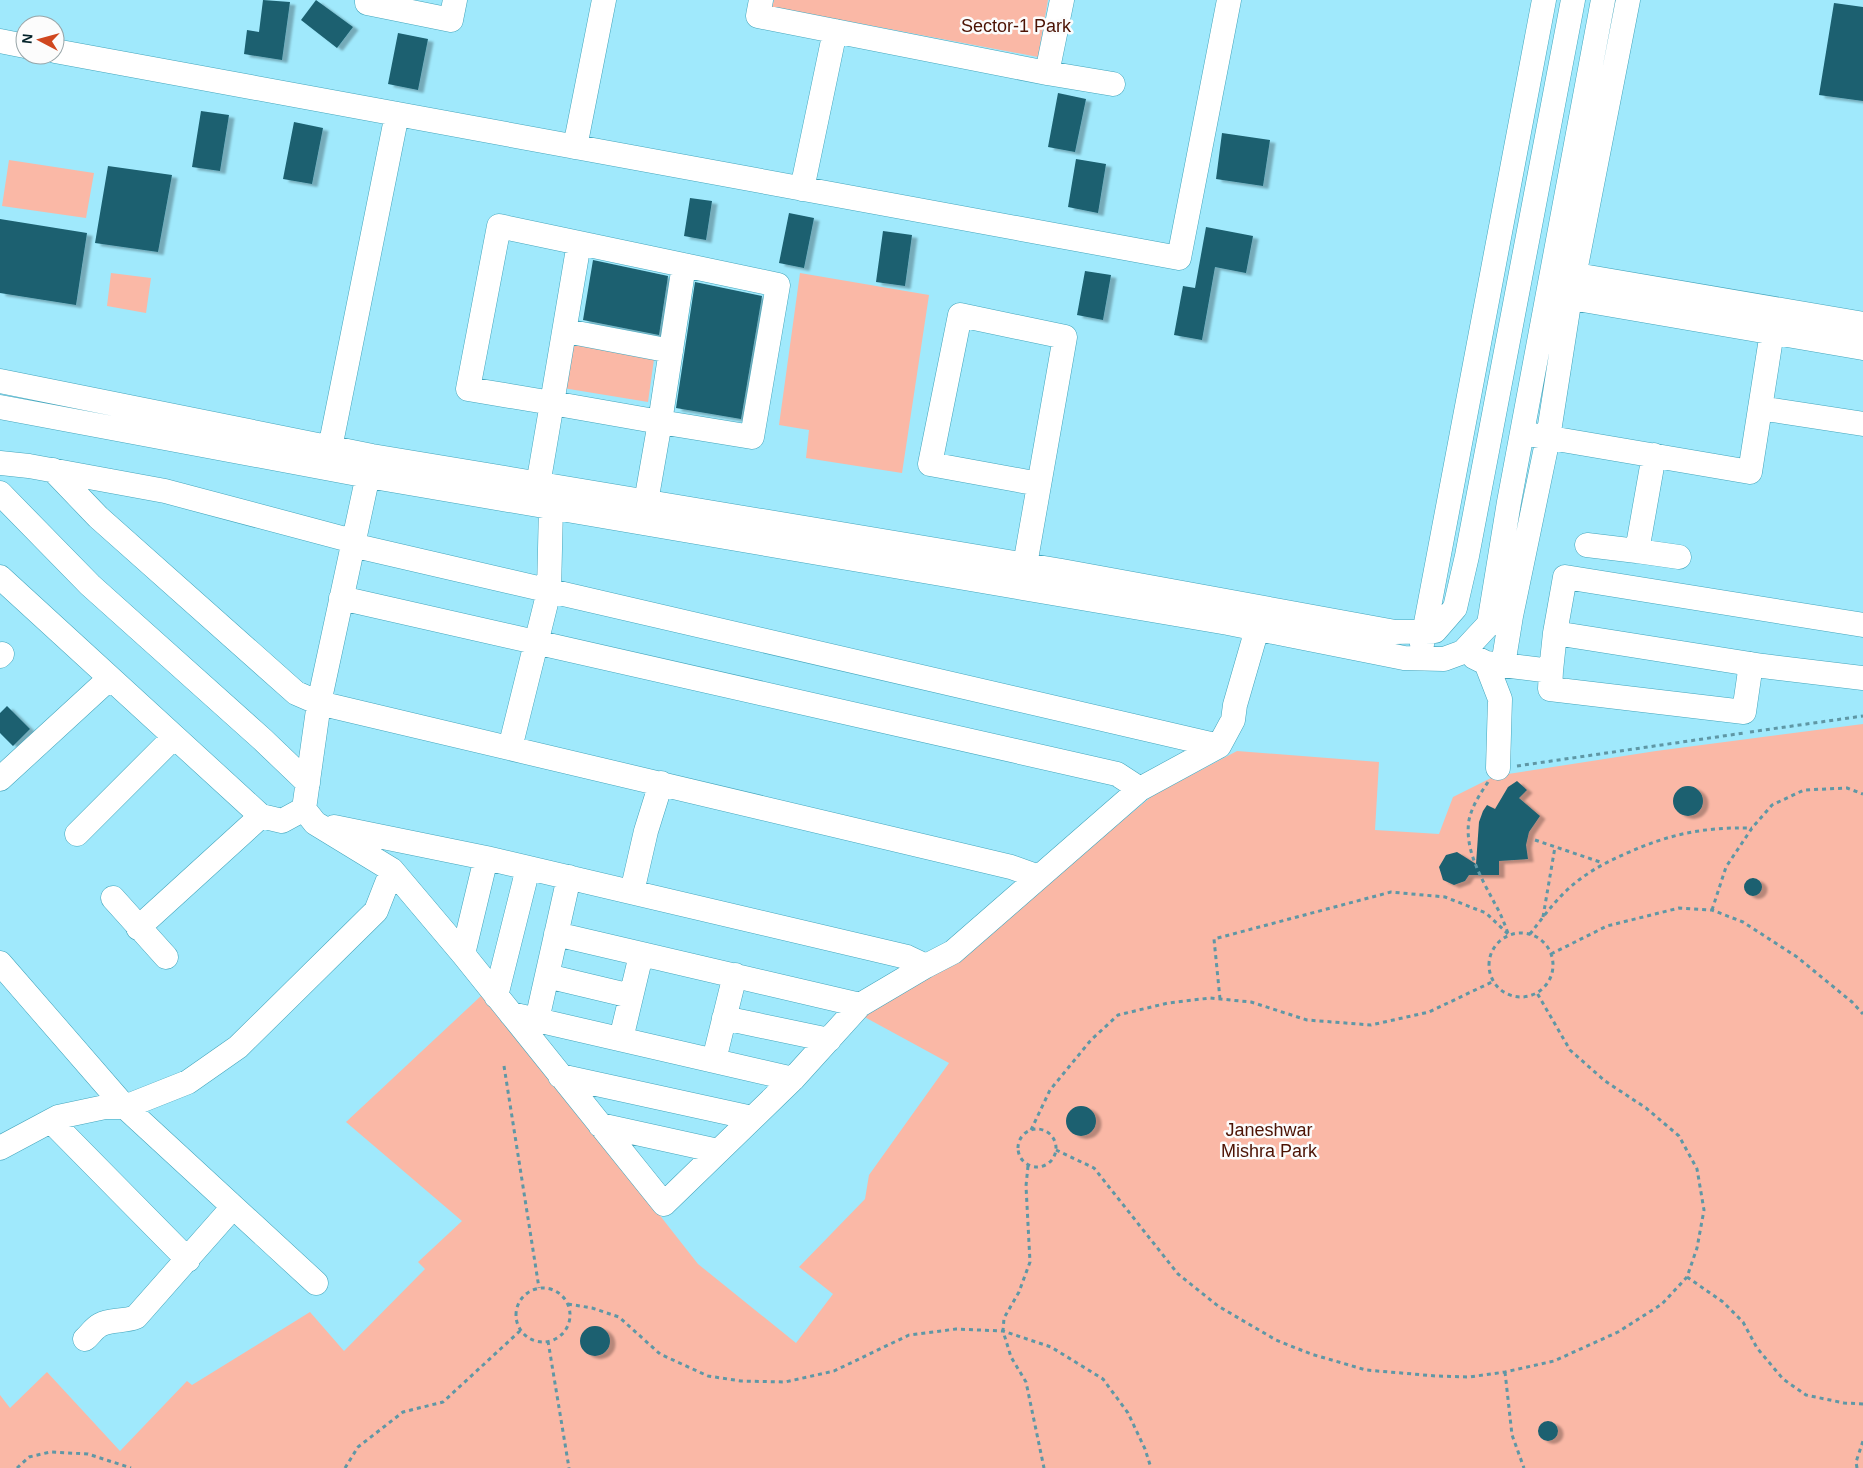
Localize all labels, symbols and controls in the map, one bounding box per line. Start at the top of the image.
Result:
north arrow [15,15,65,65]
park label: Sector-1 Park [961,16,1072,36]
text: N [19,33,36,45]
park label: Janeshwar Mishra Park [1221,1120,1318,1161]

